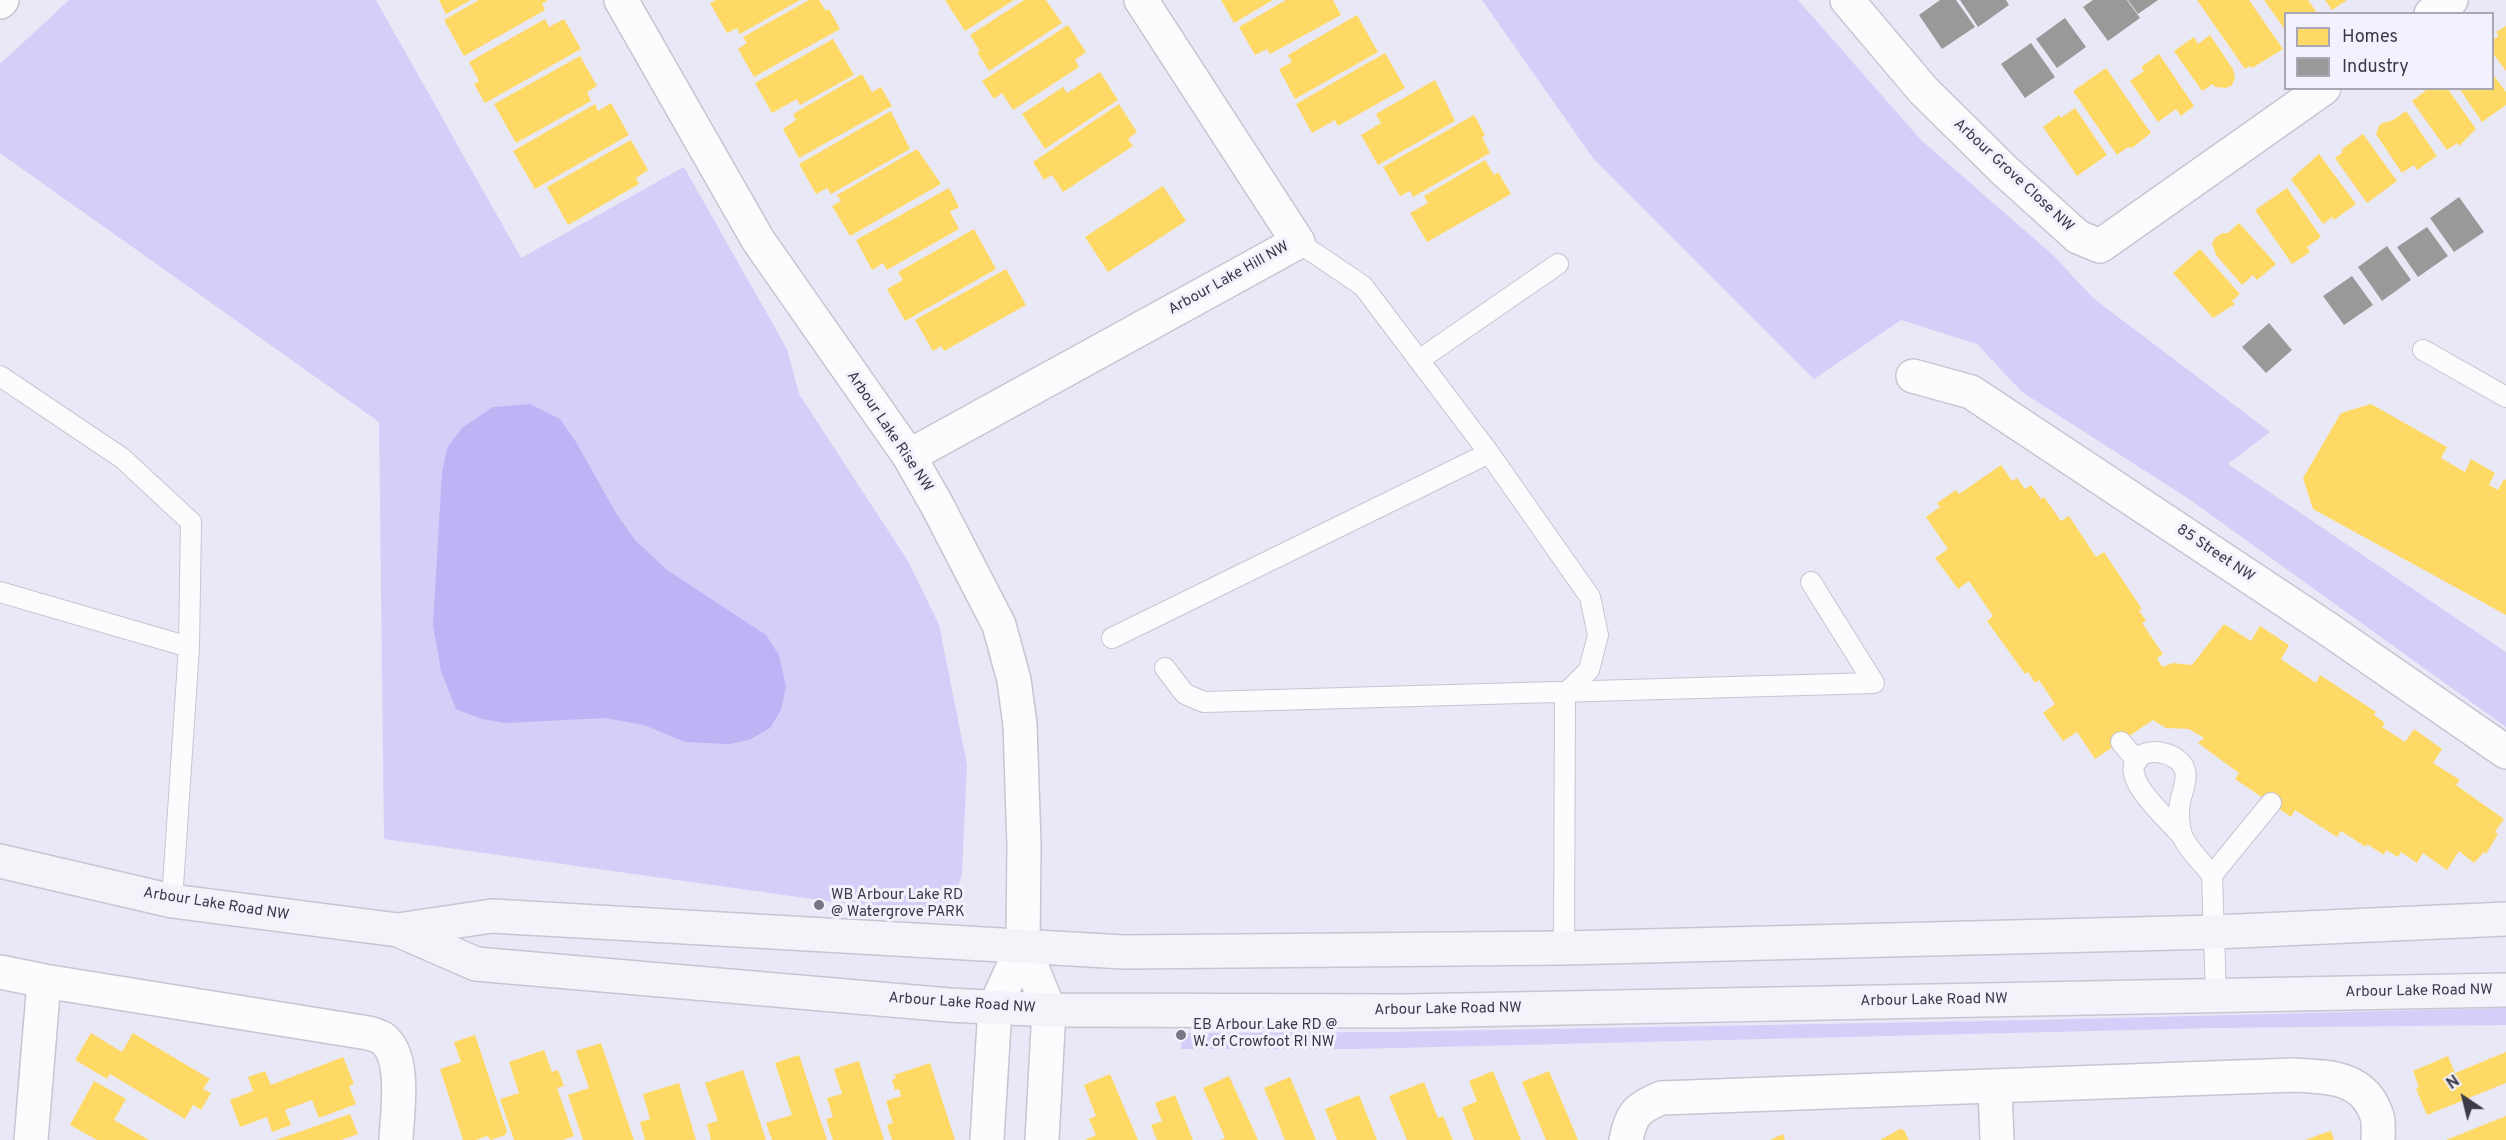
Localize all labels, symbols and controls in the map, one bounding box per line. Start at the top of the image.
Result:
legend [2284,12,2494,90]
text: Homes [2342,26,2398,49]
text: Industry [2342,56,2409,79]
street label: Arbour Grove Close NW [1949,116,2077,236]
street label: Arbour Lake Hill NW [1166,238,1292,320]
street label: Arbour Lake Rise NW [842,368,936,496]
street label: 85 Street NW [2173,521,2257,587]
street label: Arbour Lake Road NW [142,885,290,925]
place label: WB Arbour Lake RD @ Watergrove PARK [831,887,965,922]
marker: WB Arbour Lake RD @ Watergrove PARK [812,898,826,912]
street label: Arbour Lake Road NW [2345,982,2493,1002]
street label: Arbour Lake Road NW [888,990,1036,1018]
street label: Arbour Lake Road NW [1860,991,2008,1011]
street label: Arbour Lake Road NW [1374,1000,1522,1020]
place label: EB Arbour Lake RD @ W. of Crowfoot RI NW [1193,1017,1337,1052]
marker: EB Arbour Lake RD @ W. of Crowfoot RI NW [1174,1028,1188,1042]
north arrow [2434,1068,2494,1128]
text: N [2443,1072,2464,1095]

